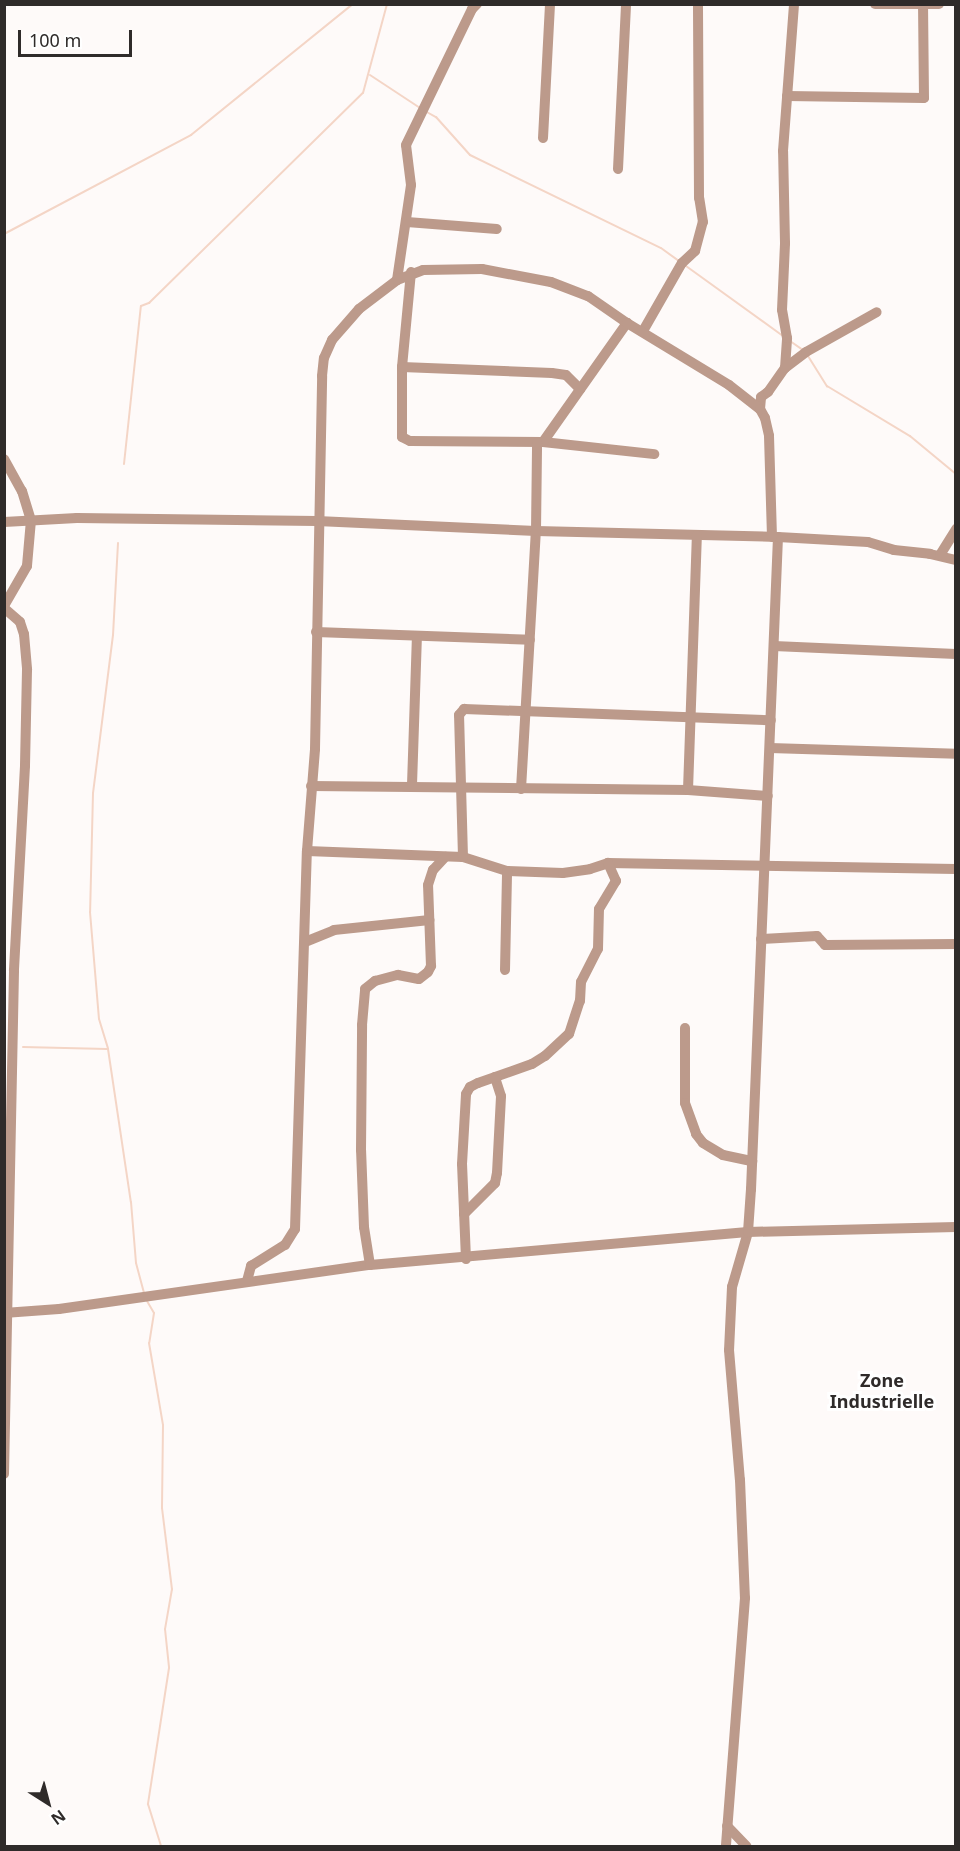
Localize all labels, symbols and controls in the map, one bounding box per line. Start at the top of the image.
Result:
scale bar [21,18,135,56]
text: 100 m [29,28,81,52]
district label: Zone Industrielle [830,1370,934,1412]
north arrow [18,1773,78,1833]
text: N [47,1805,70,1830]

